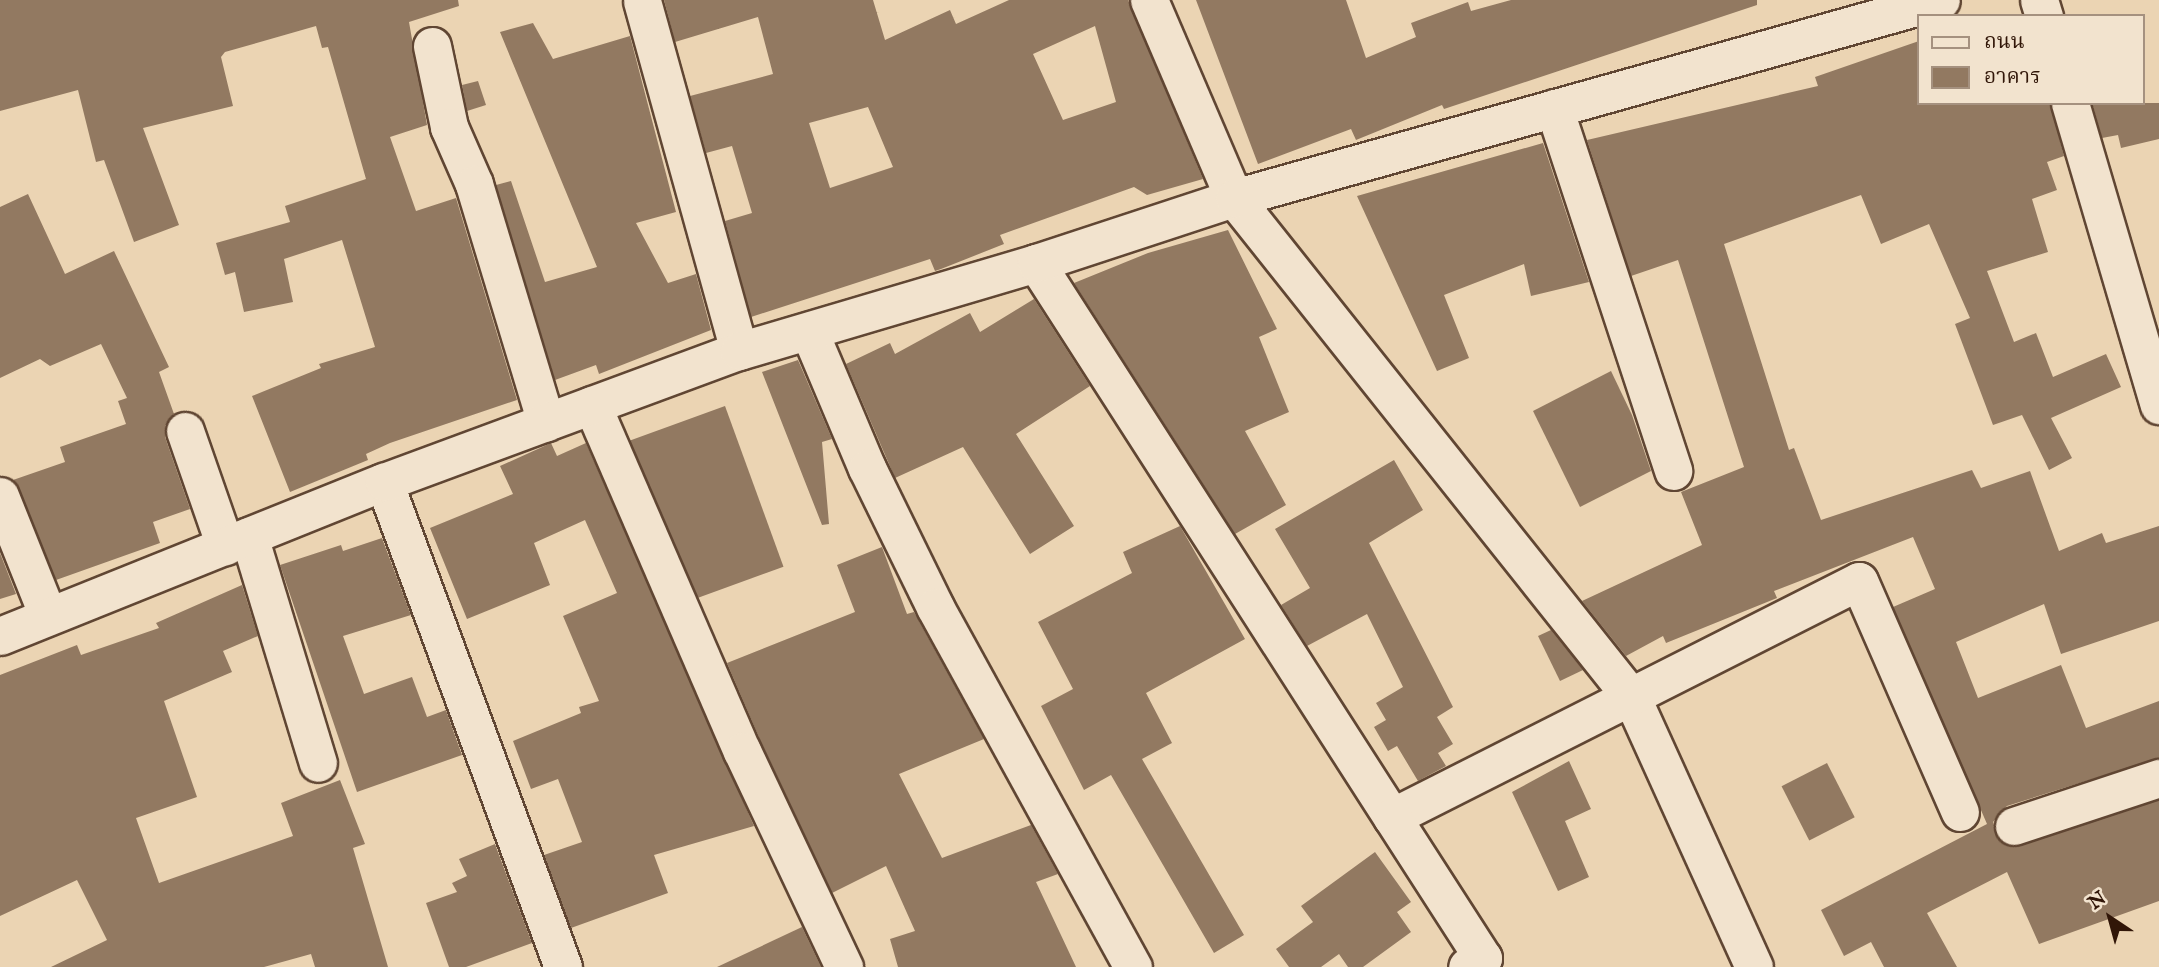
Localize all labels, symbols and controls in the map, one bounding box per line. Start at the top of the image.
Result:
legend [1918,14,2145,105]
text: ถนน [1984,29,2025,56]
text: อาคาร [1984,64,2041,91]
north arrow [2075,883,2145,953]
text: N [2084,886,2111,916]

